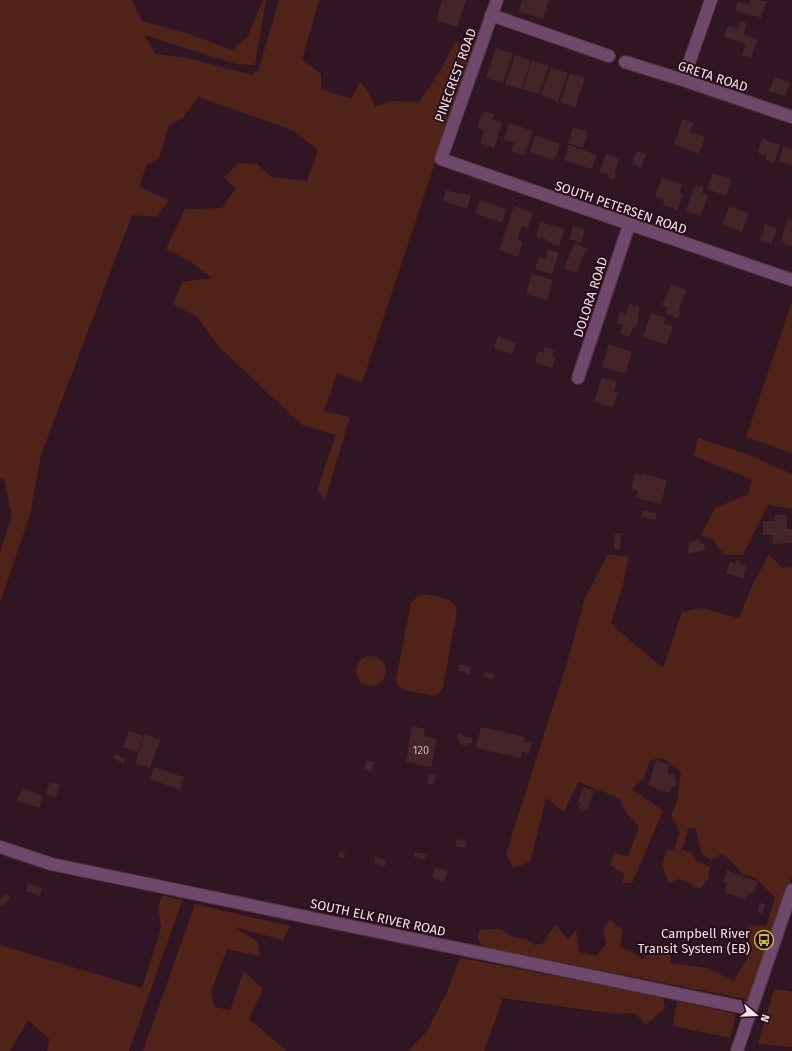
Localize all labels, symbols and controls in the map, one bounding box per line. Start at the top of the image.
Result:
street label: PINECREST ROAD [432,26,479,124]
street label: GRETA ROAD [676,58,750,95]
street label: SOUTH PETERSEN ROAD [553,178,689,237]
street label: DOLORA ROAD [570,255,611,339]
house number: 120 [413,744,429,757]
street label: SOUTH ELK RIVER ROAD [309,896,447,939]
place label: Campbell River Transit System (EB) [638,926,750,956]
bus stop icon: Campbell River Transit System (EB) [753,929,775,951]
north arrow [736,995,776,1035]
text: N [758,1013,772,1024]

